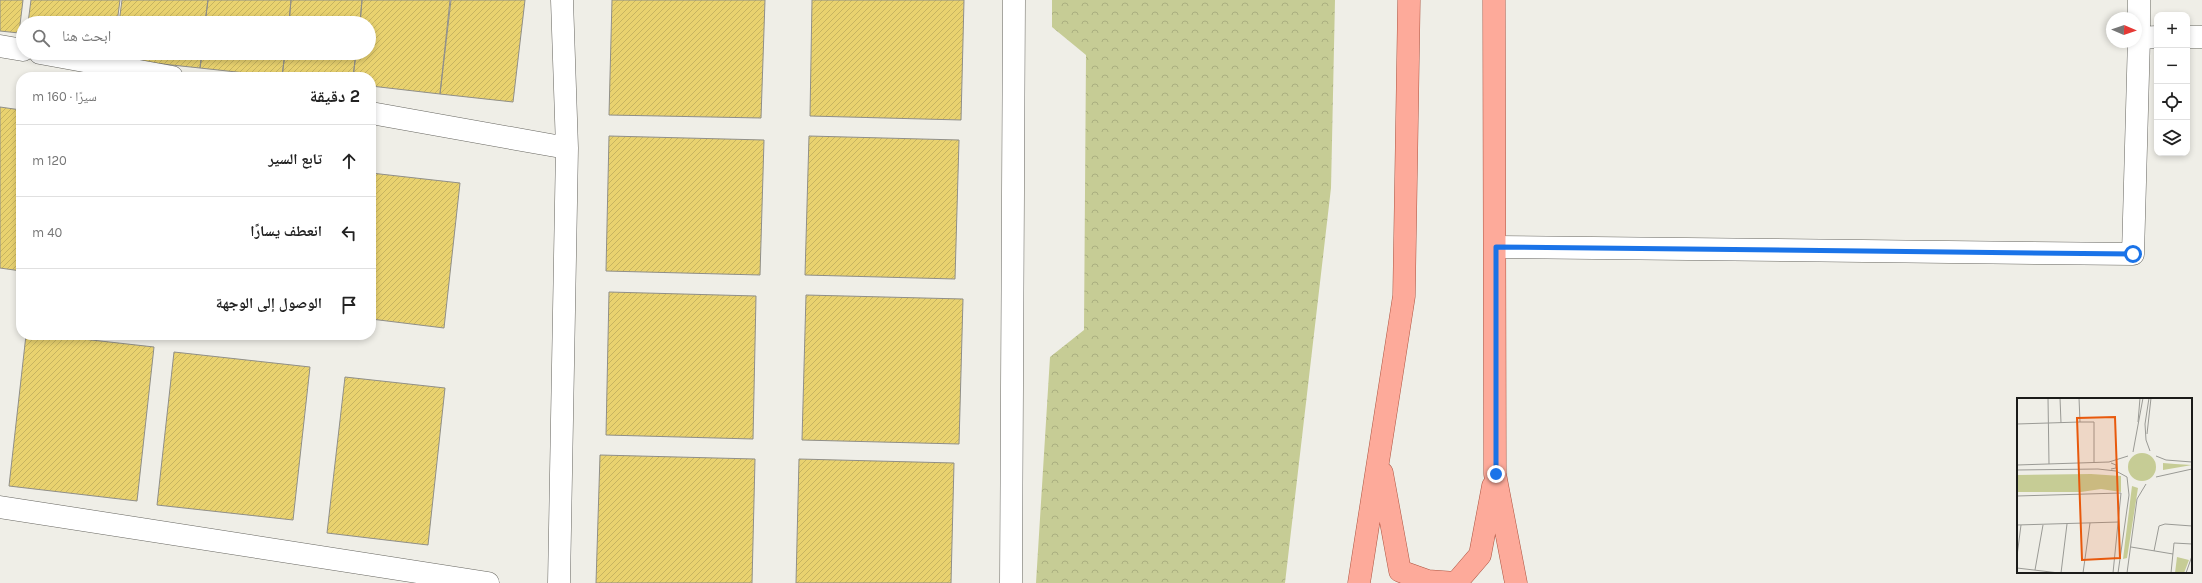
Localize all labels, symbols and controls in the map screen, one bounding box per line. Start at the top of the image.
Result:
north arrow [2106,12,2142,48]
map controls [2154,12,2190,156]
button: + [2154,12,2190,48]
search box [16,16,376,60]
icon: search [30,27,52,49]
text: ابحث هنا [62,27,111,45]
button: − [2154,48,2190,84]
button: locate [2154,84,2190,120]
text: 2 دقيقة [310,86,360,106]
text: سيرًا · 160 m [32,89,97,104]
button: layers [2154,120,2190,156]
text: تابع السير [268,150,322,168]
icon: ahead [338,150,360,172]
text: 120 m [32,153,67,168]
text: انعطف يسارًا [250,222,322,240]
icon: left [338,222,360,244]
text: 40 m [32,225,62,240]
route start [2124,245,2142,263]
text: الوصول إلى الوجهة [216,294,322,312]
icon: arrive [338,294,360,316]
inset map [2017,398,2192,573]
route end [1487,465,1505,483]

